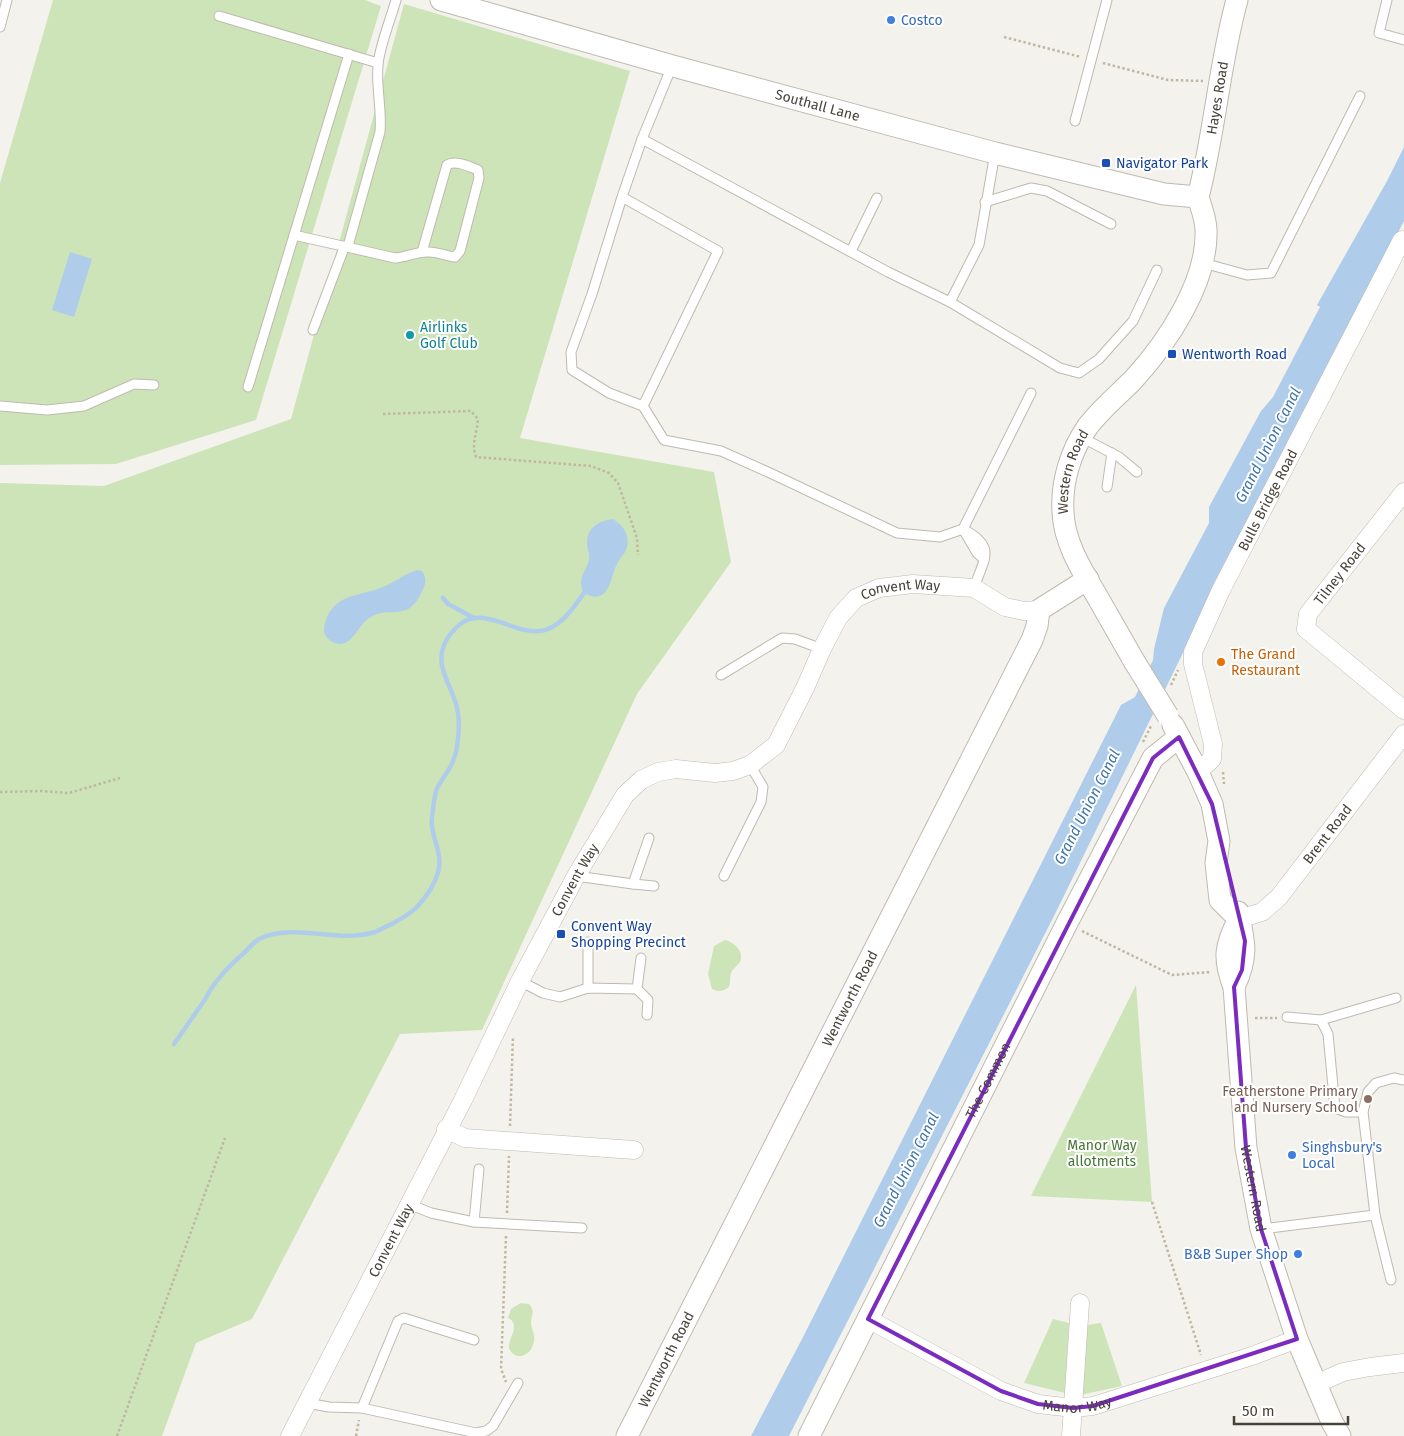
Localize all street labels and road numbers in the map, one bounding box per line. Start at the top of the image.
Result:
street label: Hayes Road [1203,60,1232,136]
street label: Southall Lane [773,86,862,125]
street label: Western Road [1054,426,1092,515]
street label: Bulls Bridge Road [1234,446,1301,554]
street label: Tilney Road [1311,540,1369,608]
street label: Convent Way [858,575,941,604]
street label: Brent Road [1299,801,1355,867]
street label: Convent Way [548,840,602,919]
street label: Wentworth Road [818,948,881,1049]
street label: The Common [962,1040,1014,1121]
street label: Western Road [1237,1144,1270,1233]
street label: Convent Way [365,1200,417,1280]
street label: Wentworth Road [635,1309,697,1410]
street label: Manor Way [1042,1392,1114,1417]

